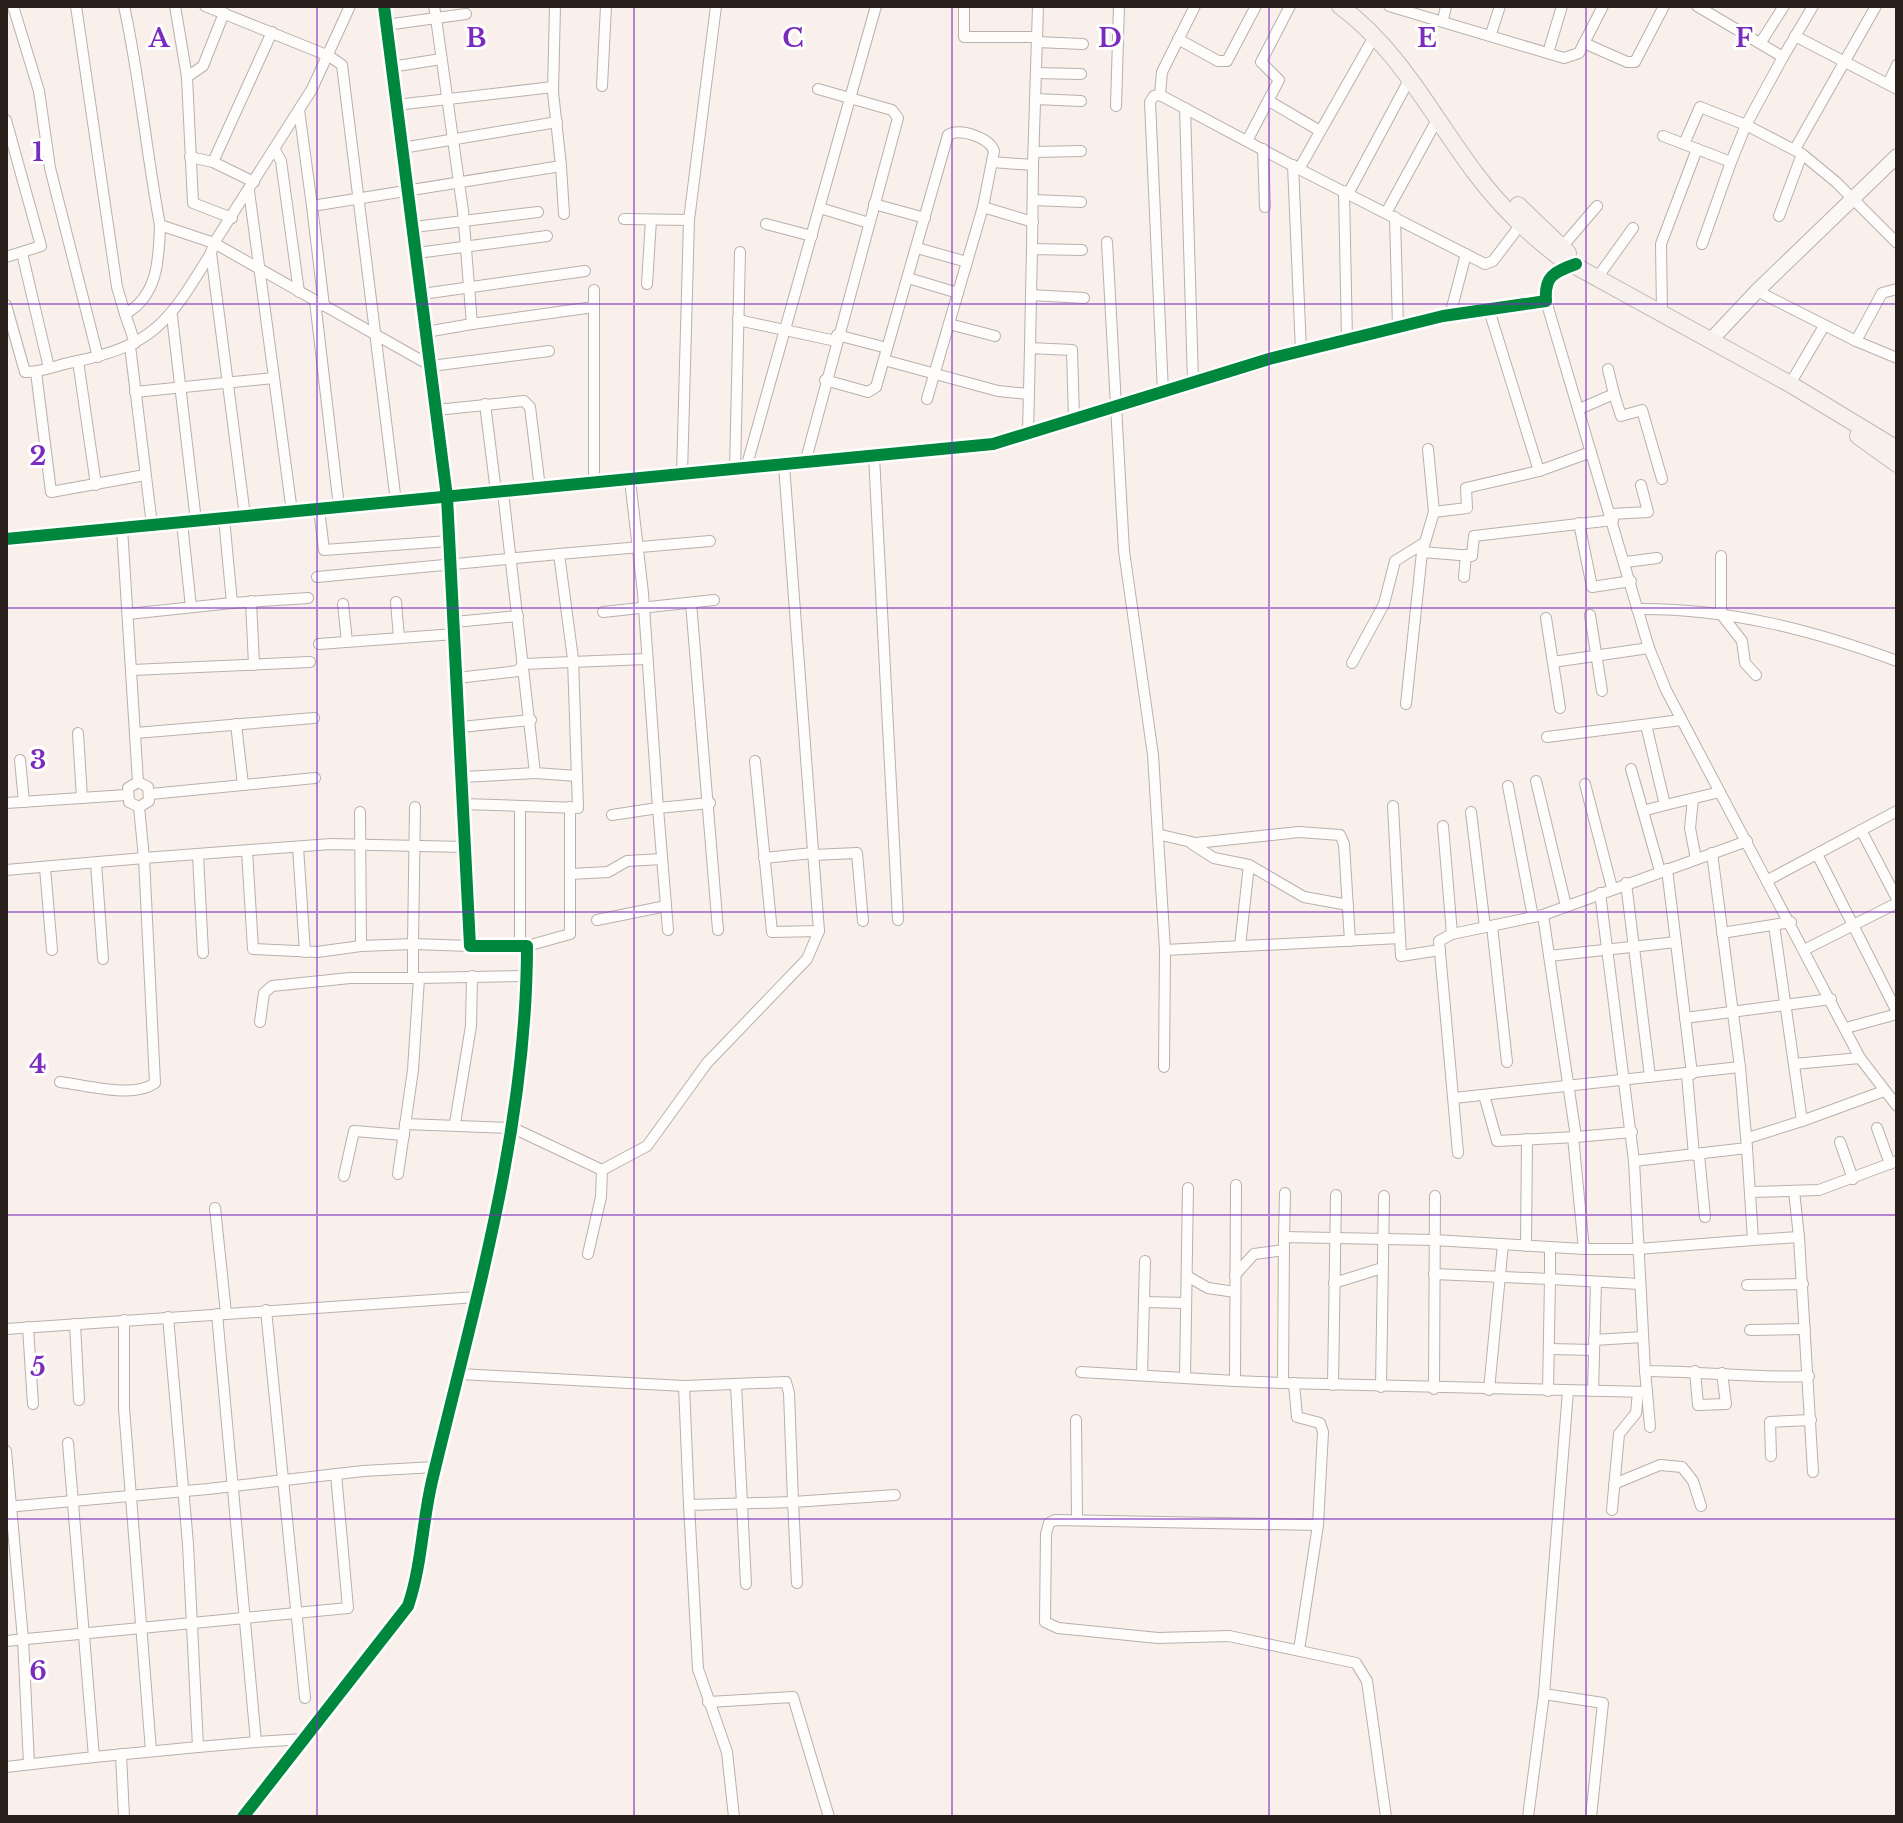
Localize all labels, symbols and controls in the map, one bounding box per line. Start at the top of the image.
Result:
text: A [147,22,170,54]
text: B [466,22,486,54]
text: C [782,22,804,54]
text: D [1098,22,1122,54]
text: E [1417,22,1437,54]
text: F [1735,22,1753,54]
text: 1 [32,136,44,168]
text: 2 [30,440,46,472]
text: 3 [30,744,46,776]
text: 4 [29,1048,47,1080]
text: 5 [30,1351,46,1383]
text: 6 [29,1655,47,1687]

